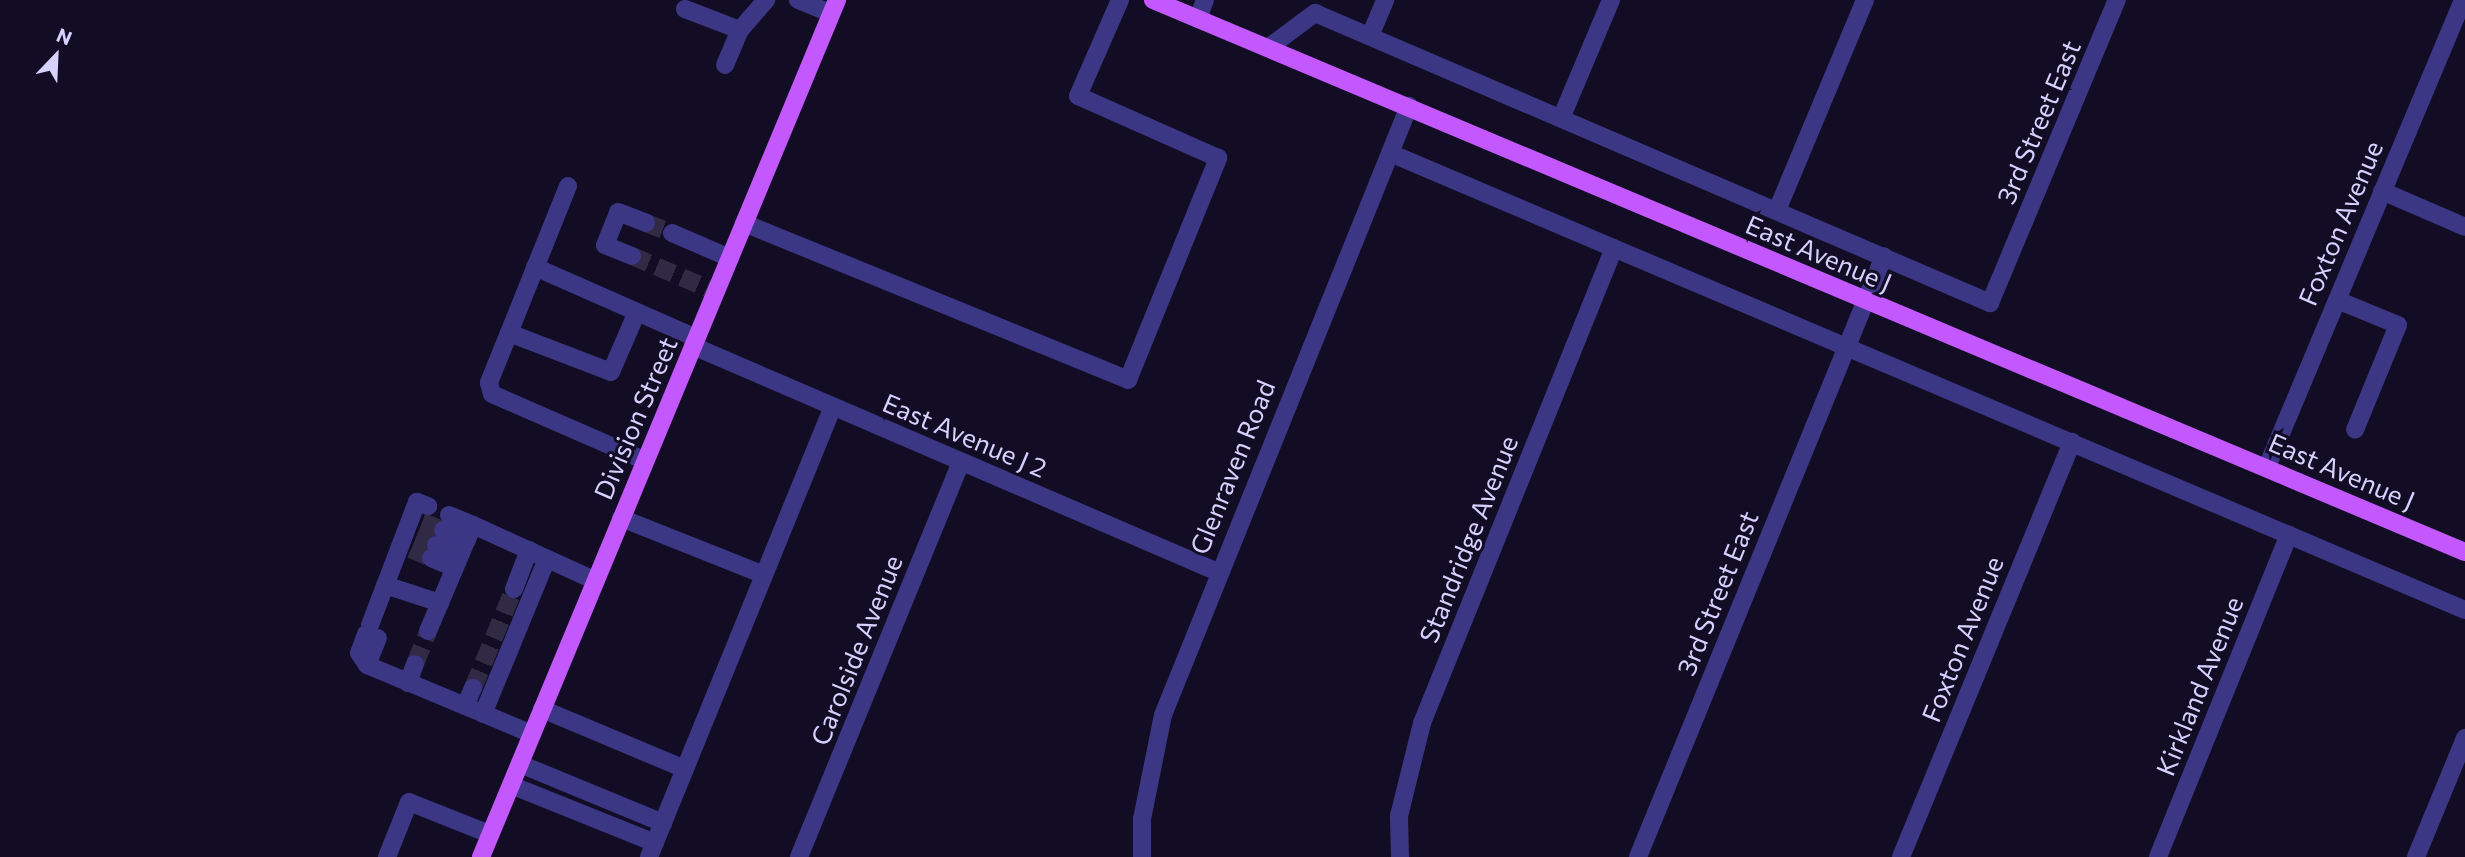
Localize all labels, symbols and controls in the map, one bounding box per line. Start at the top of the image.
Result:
north arrow [21,21,91,91]
text: N [53,23,75,50]
street label: 3rd Street East [1990,36,2086,208]
street label: Foxton Avenue [2291,136,2389,310]
street label: East Avenue J [1741,208,1897,298]
street label: Division Street [587,332,683,504]
street label: Glenraven Road [1183,375,1281,559]
street label: East Avenue J 2 [878,386,1052,484]
street label: East Avenue J [2264,426,2420,516]
street label: Standridge Avenue [1412,431,1524,647]
street label: 3rd Street East [1670,506,1764,680]
street label: Carolside Avenue [804,550,908,750]
street label: Foxton Avenue [1915,552,2009,726]
street label: Kirkland Avenue [2149,592,2249,780]

